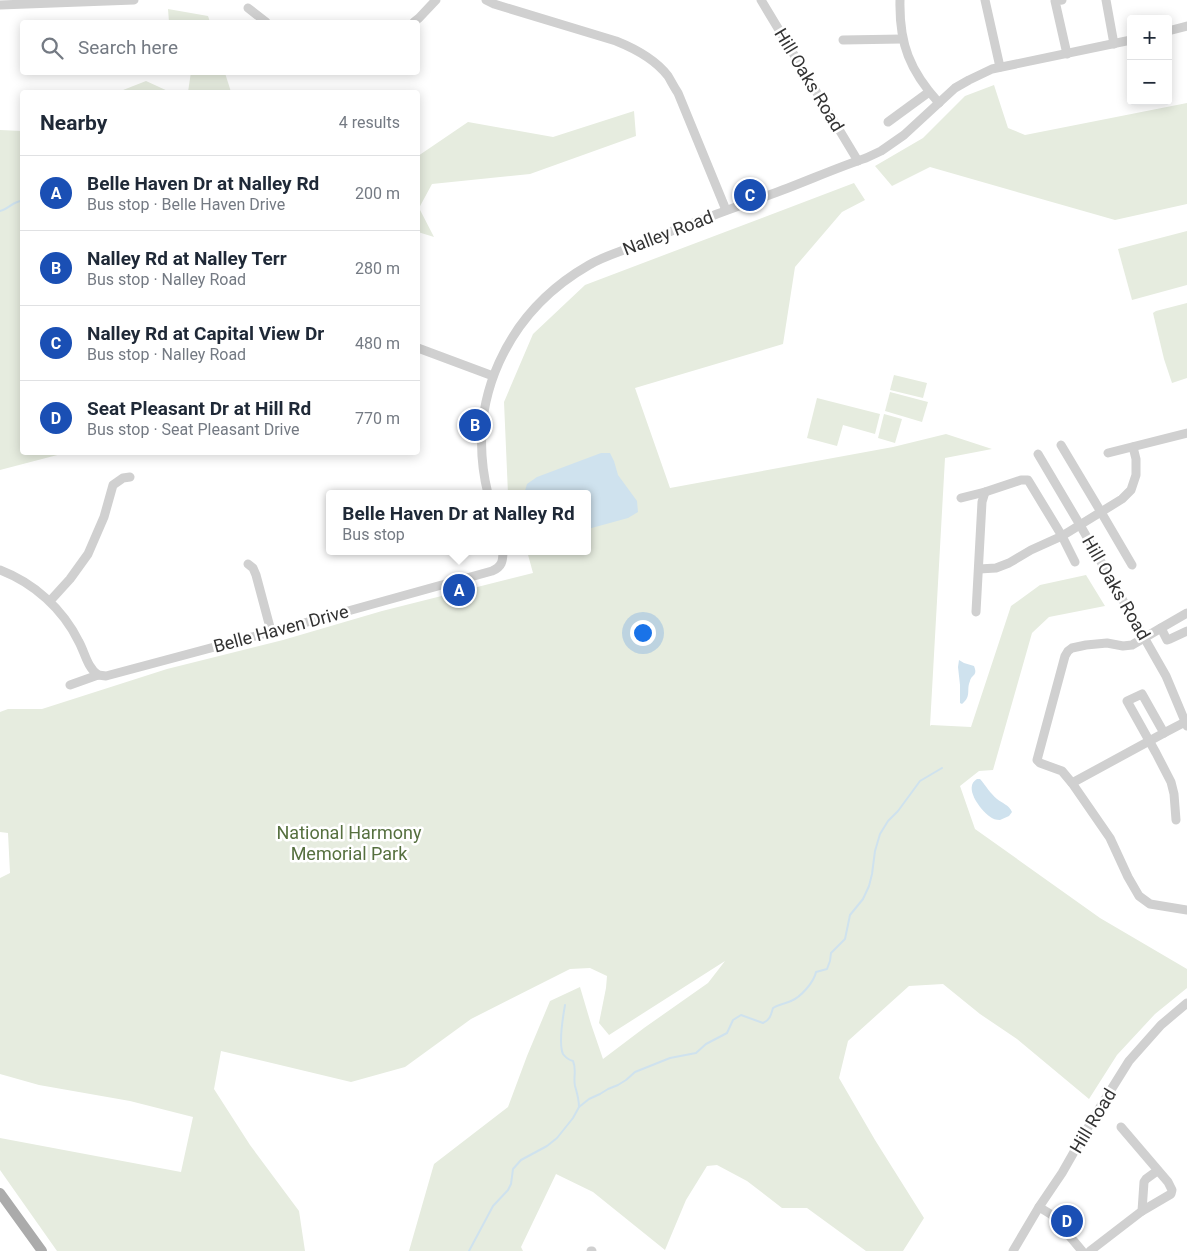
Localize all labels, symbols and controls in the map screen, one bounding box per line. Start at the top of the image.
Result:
map controls [1127,15,1172,105]
button: + [1127,15,1172,60]
search box [20,20,420,75]
street label: Hill Oaks Road [770,24,849,135]
icon: search [38,34,66,62]
text: Search here [78,36,178,59]
button: − [1127,60,1172,105]
text: Nearby [40,111,107,135]
text: 4 results [339,113,400,132]
text: Belle Haven Dr at Nalley Rd [87,172,319,195]
pin: C [734,176,766,214]
text: A [51,184,61,203]
text: 200 m [355,184,400,203]
text: Bus stop · Belle Haven Drive [87,195,285,214]
street label: Nalley Road [620,206,716,259]
text: Nalley Rd at Nalley Terr [87,247,287,270]
text: B [51,259,61,278]
text: 280 m [355,259,400,278]
text: Bus stop · Nalley Road [87,270,246,289]
text: Nalley Rd at Capital View Dr [87,322,324,345]
text: C [51,334,61,353]
text: 480 m [355,334,400,353]
text: Bus stop · Nalley Road [87,345,246,364]
text: Seat Pleasant Dr at Hill Rd [87,397,311,420]
pin: B [459,406,491,444]
text: D [51,409,61,428]
text: 770 m [355,409,400,428]
text: Bus stop · Seat Pleasant Drive [87,420,300,439]
popup [326,490,591,555]
text: Belle Haven Dr at Nalley Rd [342,502,575,525]
text: Bus stop [342,525,405,544]
street label: Hill Oaks Road [1078,532,1155,644]
pin: A [443,571,475,609]
street label: Belle Haven Drive [211,600,351,657]
your location [630,620,656,646]
park label: National Harmony Memorial Park [277,822,422,864]
street label: Hill Road [1065,1085,1120,1157]
pin: D [1051,1202,1083,1240]

